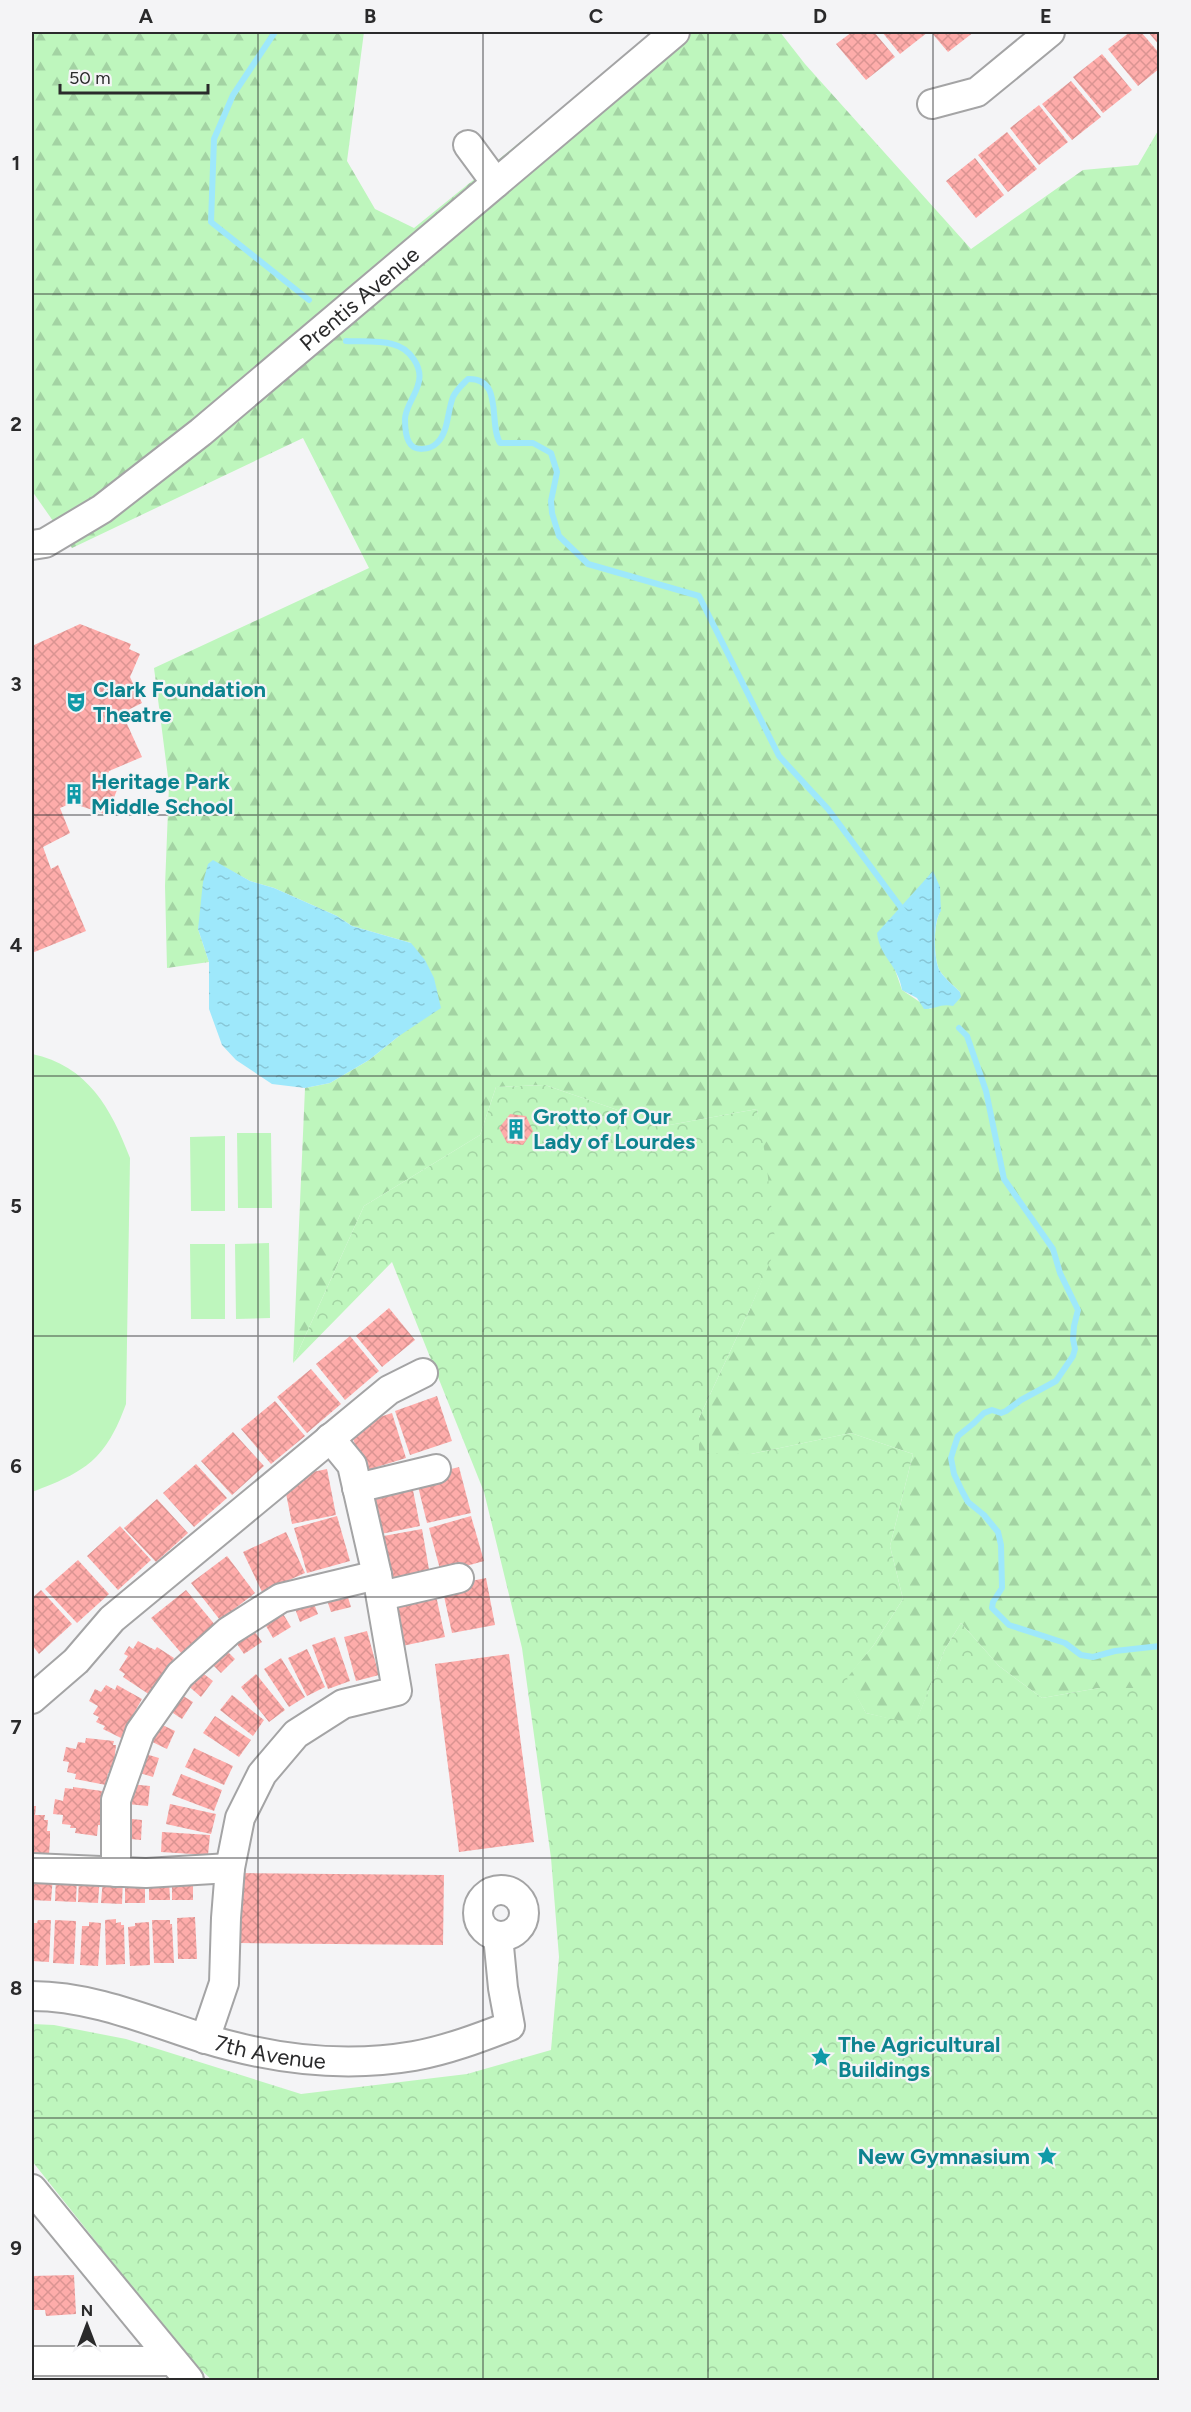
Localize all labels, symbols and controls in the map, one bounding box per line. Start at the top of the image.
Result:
text: A [139,4,154,28]
text: B [364,4,376,28]
text: C [589,4,603,28]
text: D [813,4,827,28]
text: E [1040,4,1052,28]
scale bar [60,57,208,95]
text: 50 m [69,67,111,89]
text: 1 [12,151,20,175]
street label: Prentis Avenue [294,241,425,357]
text: 2 [10,412,22,436]
text: 3 [10,672,22,696]
place label: Clark Foundation Theatre [93,676,266,728]
theatre icon: Clark Foundation Theatre [64,690,88,714]
place label: Heritage Park Middle School [91,768,234,820]
building icon: Heritage Park Middle School [62,782,86,806]
text: 4 [10,933,23,957]
place label: Grotto of Our Lady of Lourdes [533,1103,695,1155]
building icon: Grotto of Our Lady of Lourdes [504,1117,528,1141]
text: 5 [10,1194,22,1218]
text: 6 [10,1454,22,1478]
text: 7 [10,1715,22,1739]
text: 8 [10,1976,22,2000]
street label: 7th Avenue [212,2029,327,2075]
place label: The Agricultural Buildings [838,2031,1000,2083]
place icon: The Agricultural Buildings [809,2045,833,2069]
place label: New Gymnasium [858,2143,1030,2170]
place icon: New Gymnasium [1035,2144,1059,2168]
text: 9 [10,2236,22,2260]
north arrow [57,2295,117,2355]
text: N [81,2301,93,2320]

